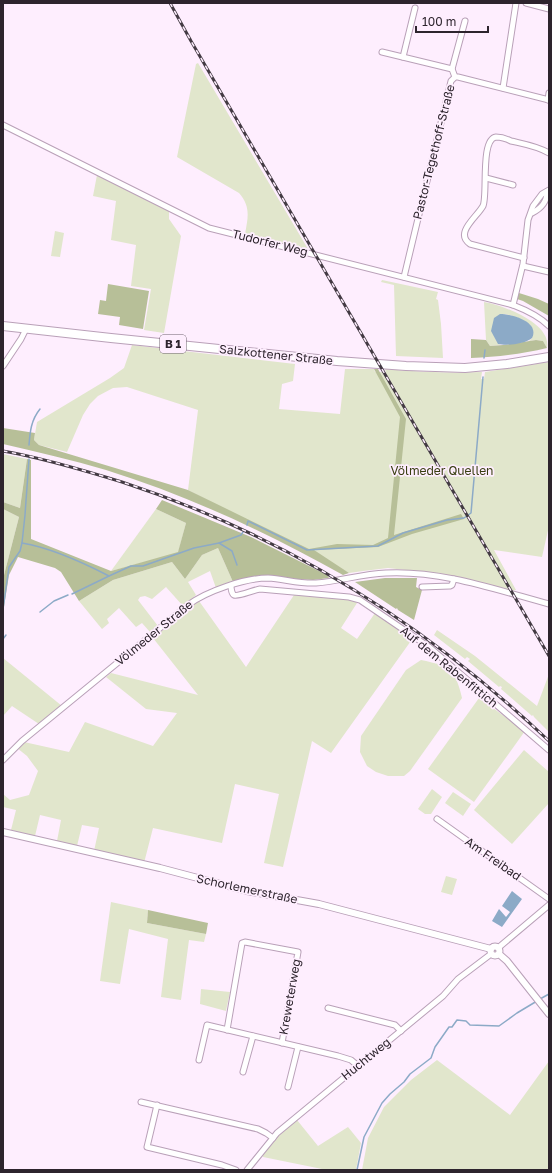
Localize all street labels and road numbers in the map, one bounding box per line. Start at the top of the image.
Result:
street label: Pastor-Tegethoff-Straße [409,83,458,221]
street label: Tudorfer Weg [231,226,309,259]
road number: B 1 [160,335,186,353]
street label: Salzkottener Straße [218,341,334,368]
street label: Völmeder Straße [112,597,196,668]
street label: Auf dem Rabenfittich [398,623,501,711]
street label: Am Freibad [462,834,524,883]
street label: Schorlemerstraße [195,870,299,907]
street label: Kreweterweg [275,958,304,1036]
street label: Huchtweg [338,1034,393,1083]

